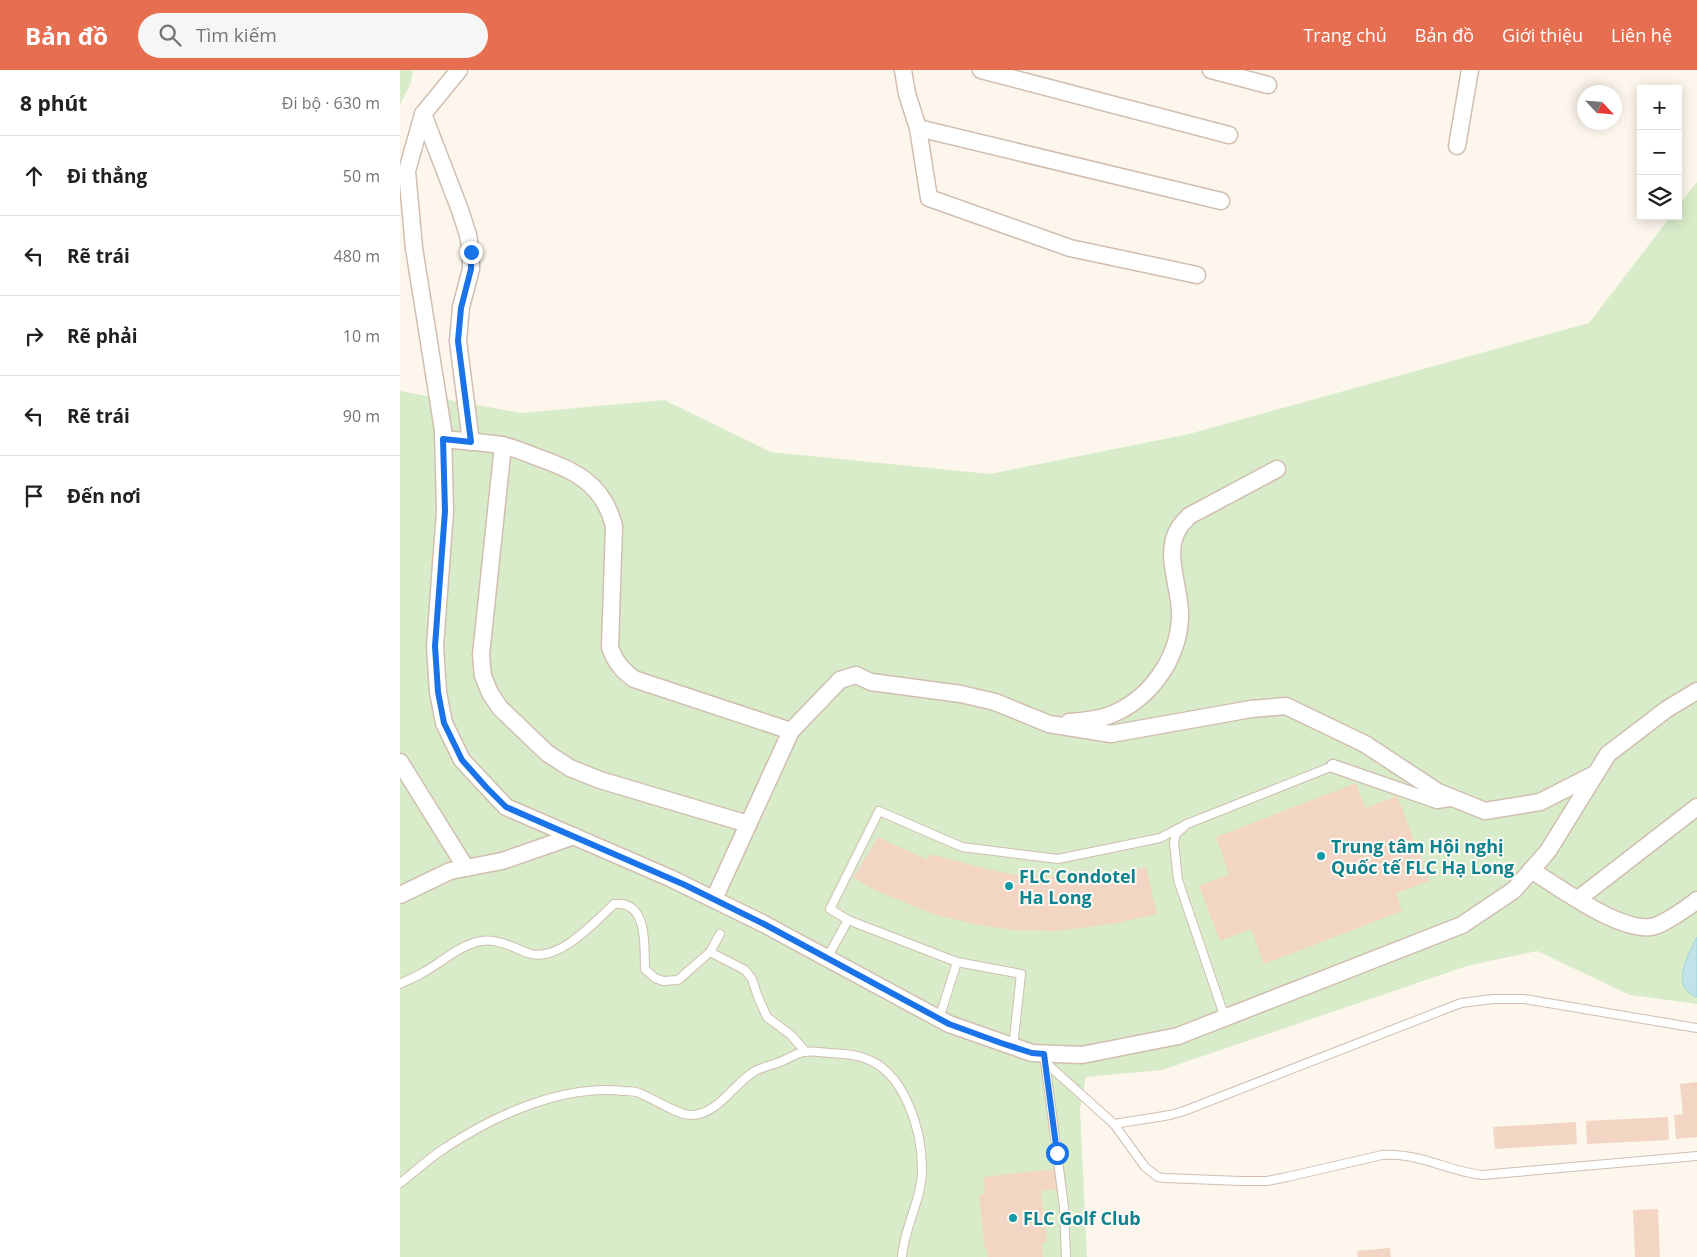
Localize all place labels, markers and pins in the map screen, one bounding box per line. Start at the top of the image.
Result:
place label: Trung tâm Hội nghị Quốc tế FLC Hạ Long [1331,834,1514,879]
marker: Trung tâm Hội nghị Quốc tế FLC Hạ Long [1315,850,1327,862]
place label: FLC Condotel Ha Long [1019,864,1136,909]
marker: FLC Condotel Ha Long [1003,880,1015,892]
place label: FLC Golf Club [1023,1206,1141,1230]
marker: FLC Golf Club [1007,1212,1019,1224]

